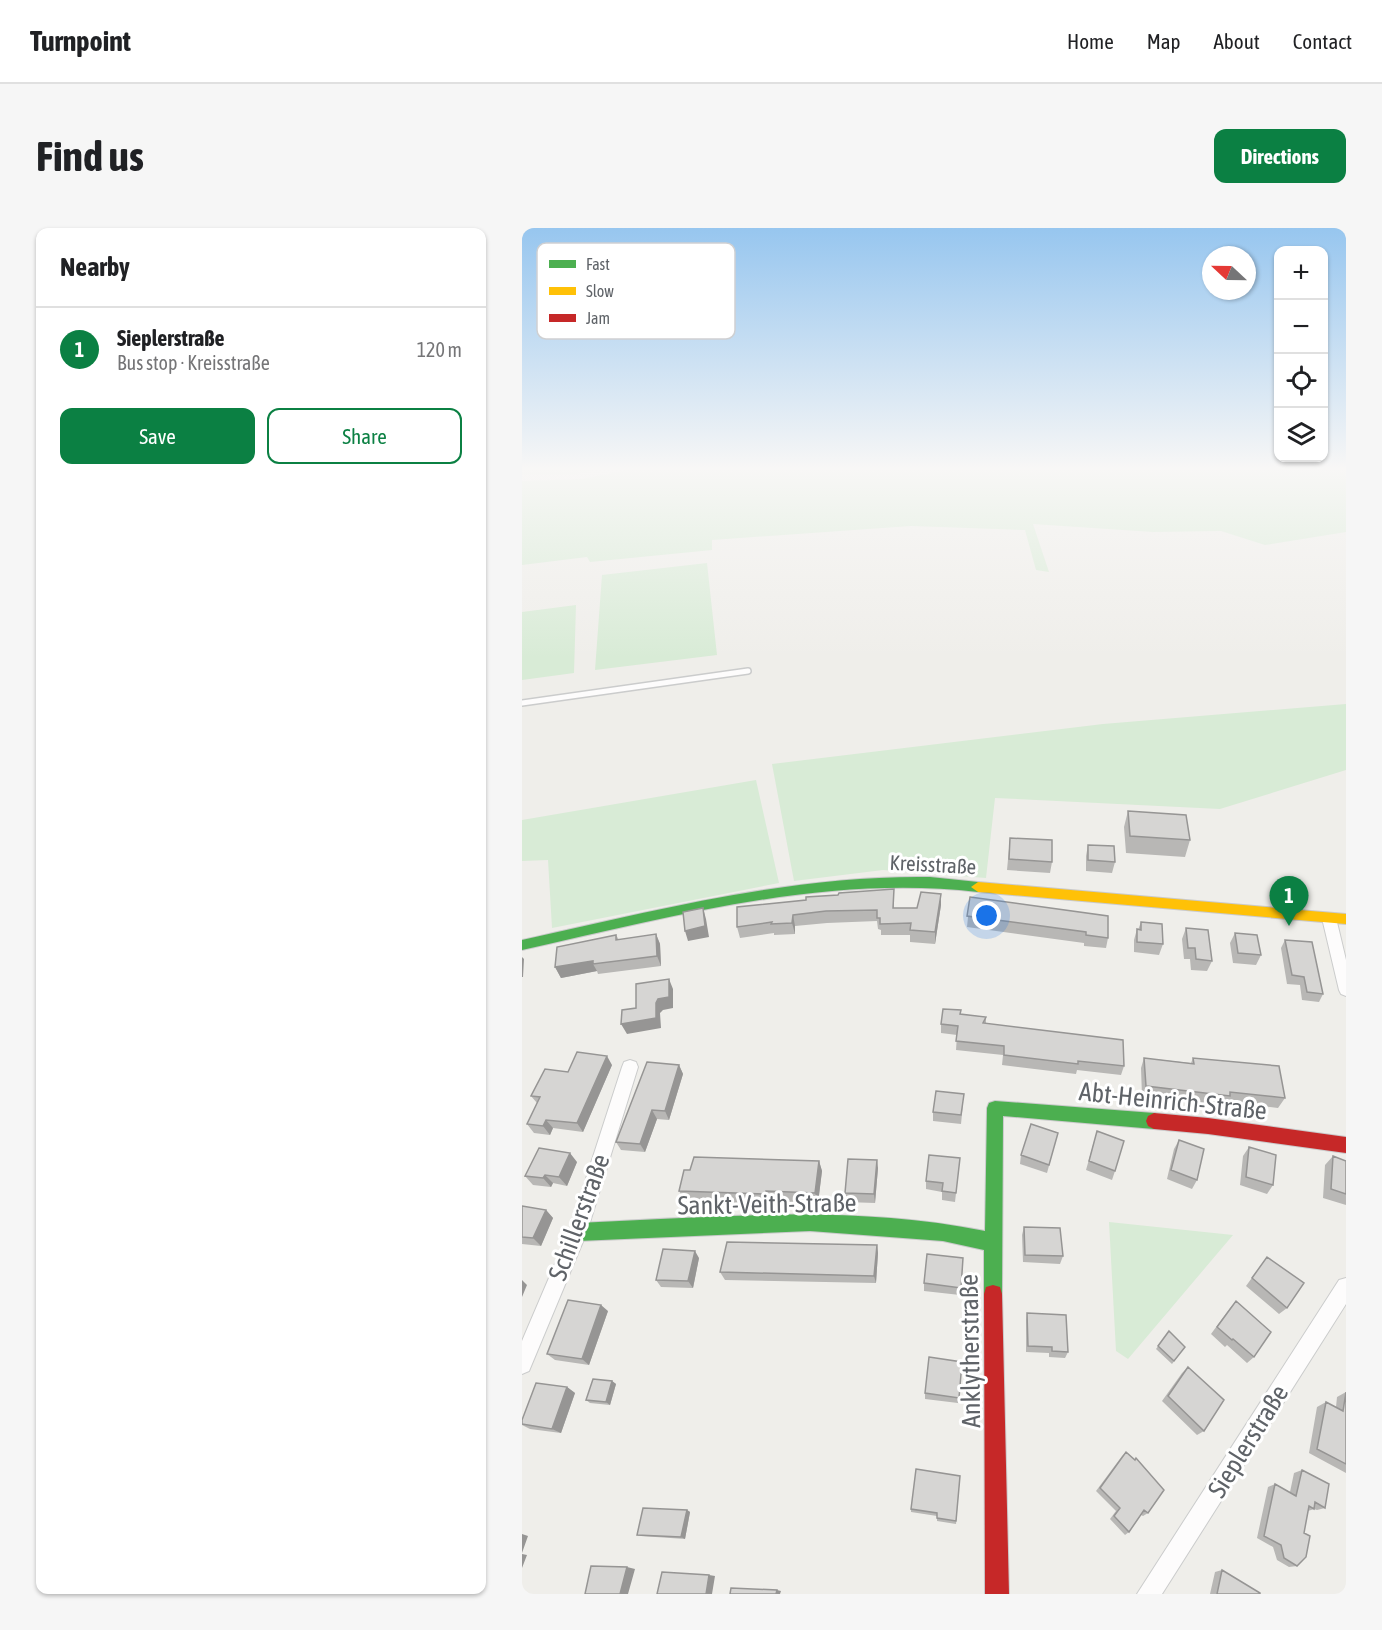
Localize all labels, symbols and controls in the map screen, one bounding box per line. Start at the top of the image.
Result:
text: Turnpoint [30,25,131,57]
text: Home [1067,29,1114,53]
text: Map [1147,29,1181,53]
text: About [1214,29,1260,53]
text: Contact [1293,29,1352,53]
button: Directions [1214,129,1346,183]
text: Find us [36,132,144,180]
legend [537,243,735,339]
north arrow [1202,246,1256,300]
map controls [1274,246,1328,462]
button: + [1274,246,1328,300]
text: Nearby [60,252,130,282]
text: Fast [586,255,610,273]
text: Slow [586,282,614,300]
button: − [1274,300,1328,354]
text: Jam [586,309,610,327]
text: Sieplerstraße [117,325,225,351]
text: 1 [75,338,84,361]
text: 120 m [417,338,462,361]
text: Bus stop · Kreisstraße [117,351,270,374]
button: locate [1274,354,1328,408]
button: Save [60,408,255,464]
button: Share [267,408,462,464]
button: layers [1274,408,1328,462]
street label: Kreisstraße [889,850,977,878]
pin: 1 [1270,876,1308,926]
your location [972,901,1001,930]
street label: Abt-Heinrich-Straße [1078,1076,1268,1126]
street label: Schillerstraße [542,1150,616,1284]
street label: Sankt-Veith-Straße [677,1187,857,1221]
street label: Anklytherstraße [954,1274,986,1428]
street label: Sieplerstraße [1202,1379,1294,1503]

